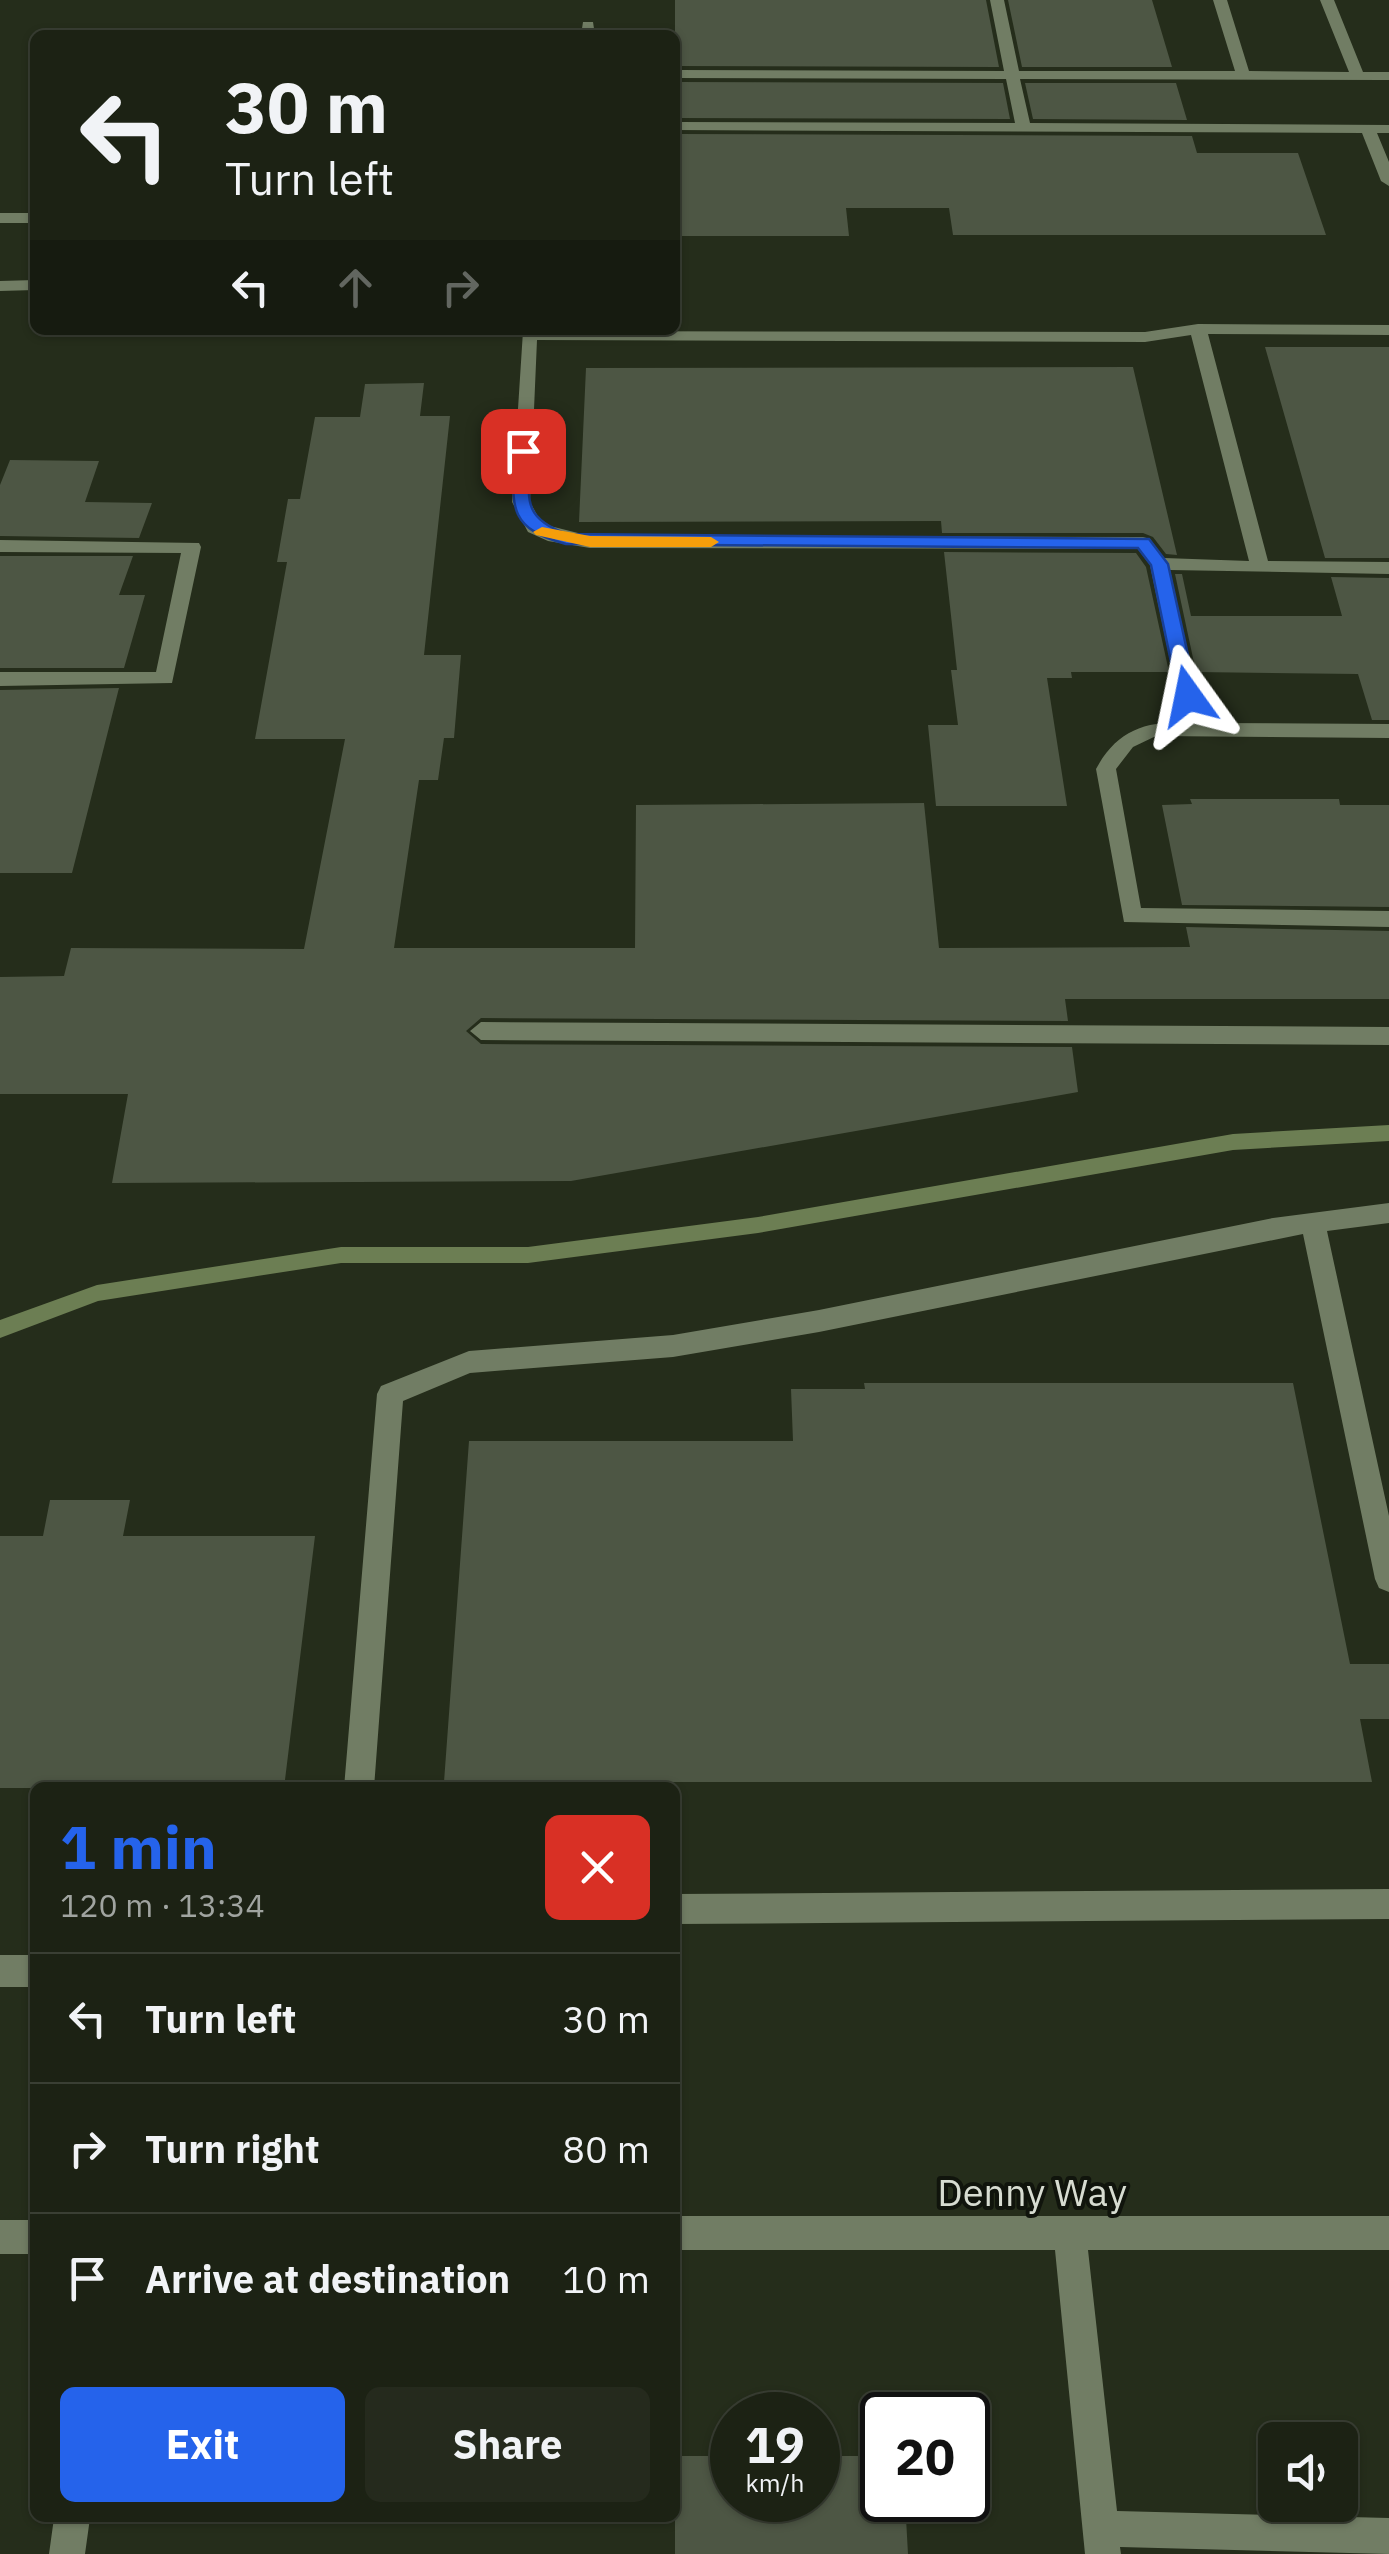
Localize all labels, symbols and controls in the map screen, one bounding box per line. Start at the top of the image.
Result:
text: 30 m [225,61,388,152]
icon: left [60,70,190,200]
text: Turn left [225,149,394,207]
icon: left [223,260,278,315]
icon: ahead [328,260,383,315]
icon: right [433,260,488,315]
pin [481,409,566,494]
icon: arrive [496,424,551,479]
position arrow [1136,644,1240,748]
text: 1 min [60,1807,217,1886]
button: close [545,1815,650,1920]
text: 120 m · 13:34 [60,1884,265,1926]
icon: left [60,1991,115,2046]
text: Turn left [145,1994,296,2043]
text: 30 m [562,1994,650,2043]
icon: right [60,2121,115,2176]
text: Turn right [145,2124,320,2173]
text: 80 m [562,2124,650,2173]
street label: Denny Way [937,2167,1127,2216]
icon: arrive [60,2251,115,2306]
text: Arrive at destination [145,2254,510,2303]
text: 10 m [562,2254,650,2303]
button: Exit [60,2387,345,2502]
button: Share [365,2387,650,2502]
speed limit sign: 20 [860,2392,990,2522]
text: 19 [745,2412,805,2477]
map controls [1258,2422,1358,2522]
button: sound [1258,2422,1358,2522]
text: km/h [746,2466,804,2499]

